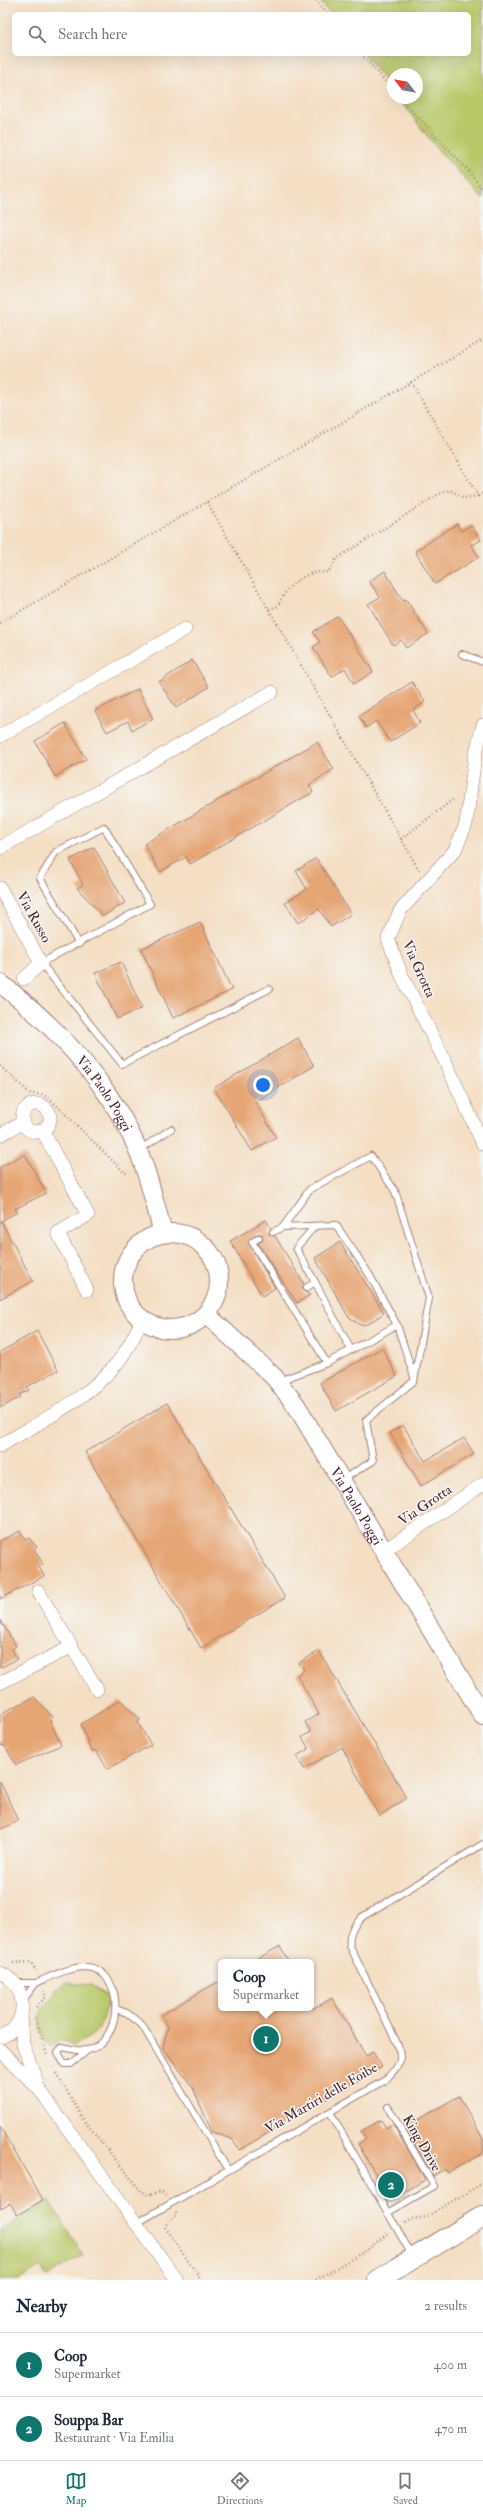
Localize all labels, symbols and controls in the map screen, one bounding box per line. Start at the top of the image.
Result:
search box [12,12,471,56]
icon: search [26,23,48,45]
text: Search here [58,25,127,44]
north arrow [387,68,423,104]
street label: Via Russo [13,888,55,946]
street label: Via Grotta [399,938,439,1000]
street label: Via Paolo Poggi [73,1052,136,1134]
your location [253,1075,273,1095]
street label: Via Paolo Poggi [327,1464,387,1548]
street label: Via Grotta [395,1481,455,1529]
popup [218,1959,314,2011]
text: Coop [233,1968,266,1987]
text: Supermarket [233,1987,299,2003]
pin: 1 [253,2024,279,2054]
street label: Via Martiri delle Foibe [262,2059,380,2137]
street label: King Drive [399,2112,445,2174]
pin: 2 [378,2170,404,2200]
text: Nearby [16,2296,67,2317]
text: 2 results [424,2298,467,2314]
text: Coop [54,2347,87,2366]
text: 1 [27,2357,31,2373]
text: 400 m [434,2357,467,2373]
text: Supermarket [54,2366,121,2382]
text: Souppa Bar [54,2411,123,2430]
text: 2 [26,2421,32,2437]
text: 470 m [435,2421,467,2437]
text: Restaurant · Via Emilia [54,2430,174,2446]
tab: Map [65,2470,87,2507]
tab: Directions [217,2470,263,2507]
tab: Saved [393,2470,418,2507]

